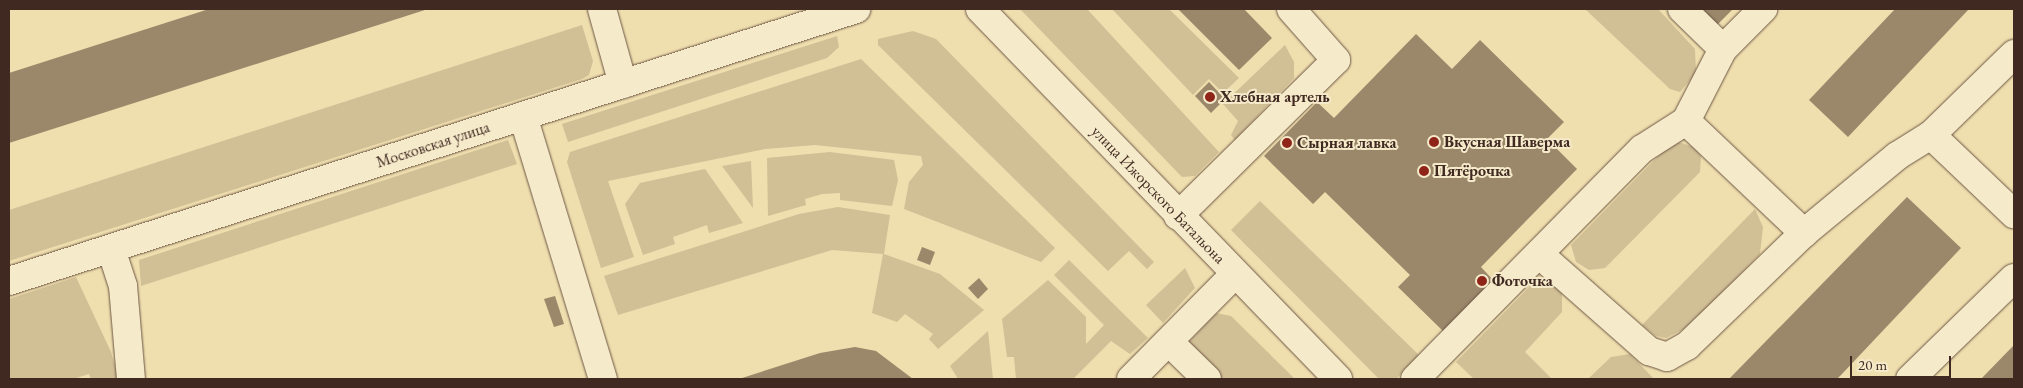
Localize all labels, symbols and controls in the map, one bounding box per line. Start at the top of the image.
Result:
place label: Хлебная артель [1220,87,1330,107]
marker: Хлебная артель [1204,91,1216,103]
street label: Московская улица [374,118,492,172]
street label: улица Ижорского Батальона [1087,122,1229,268]
place label: Вкусная Шаверма [1444,132,1570,152]
place label: Сырная лавка [1297,133,1396,153]
marker: Вкусная Шаверма [1428,136,1440,148]
marker: Сырная лавка [1281,137,1293,149]
place label: Пятёрочка [1434,161,1511,181]
marker: Пятёрочка [1418,165,1430,177]
place label: Фоточка [1492,271,1553,291]
marker: Фоточка [1476,275,1488,287]
scale bar [1853,346,1954,378]
text: 20 m [1858,355,1887,374]

